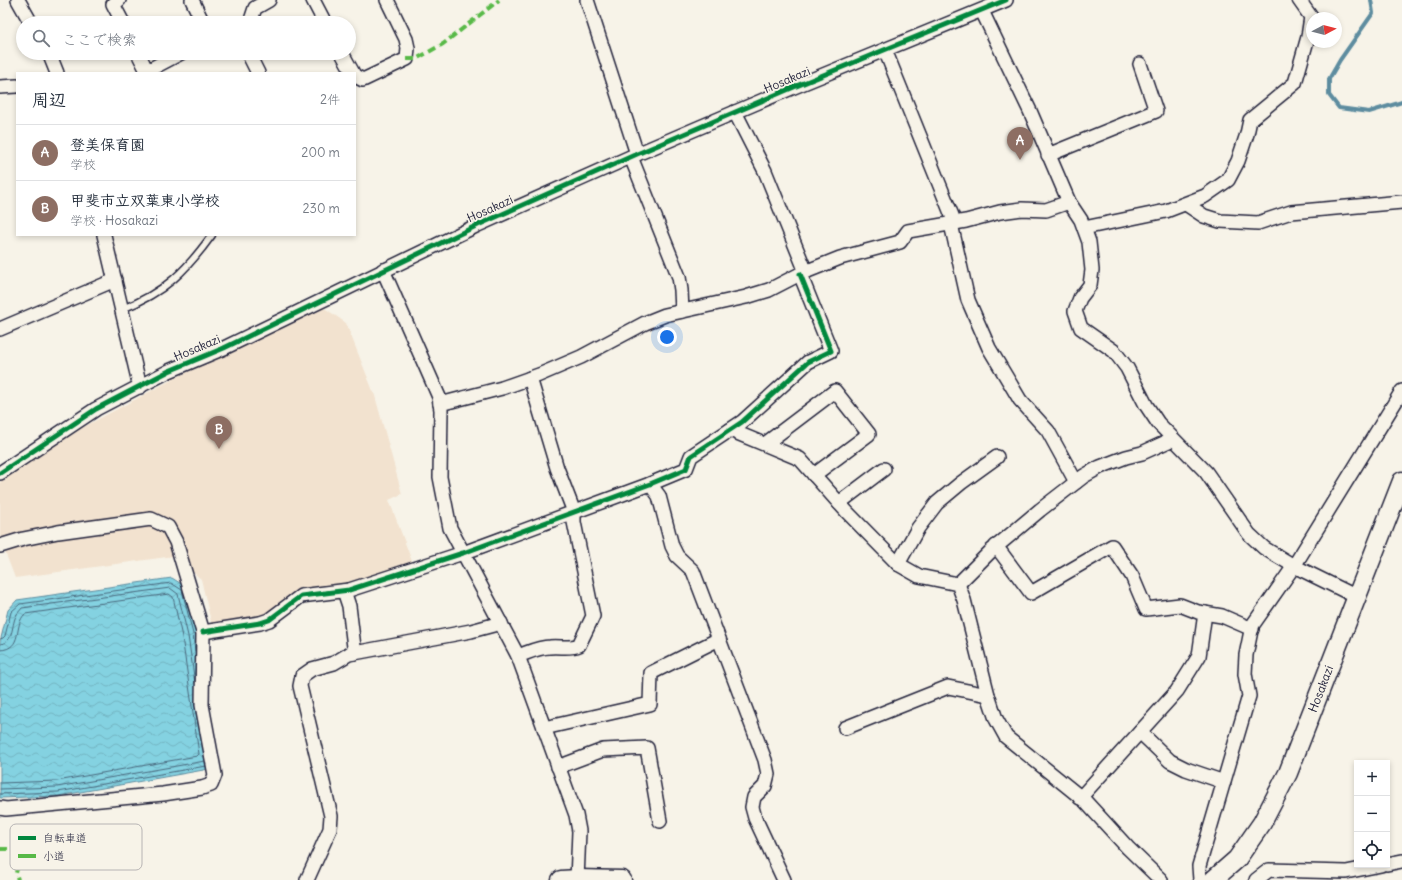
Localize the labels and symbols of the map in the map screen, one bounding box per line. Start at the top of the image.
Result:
north arrow [1306,12,1342,48]
street label: Hosakazi [761,63,812,96]
pin: A [1007,127,1033,160]
street label: Hosakazi [464,192,515,225]
your location [657,327,677,347]
street label: Hosakazi [171,331,222,364]
pin: B [206,416,232,449]
street label: Hosakazi [1305,663,1336,714]
legend [10,824,142,870]
text: 自転車道 [43,831,87,845]
text: 小道 [43,849,65,863]

